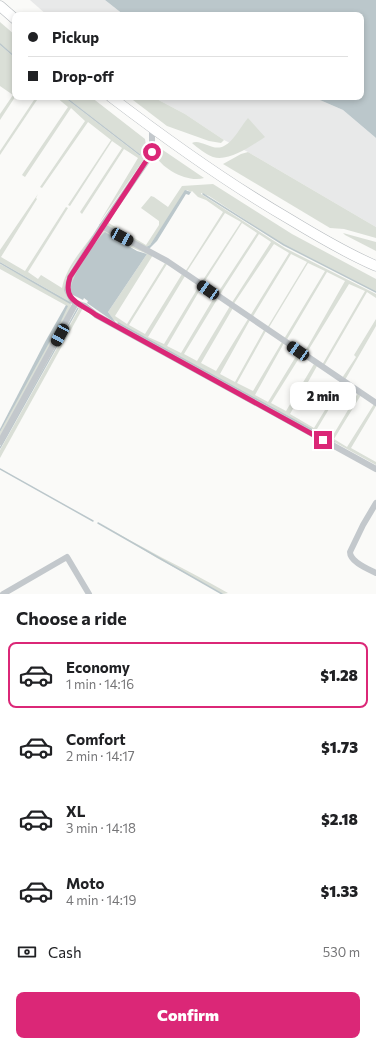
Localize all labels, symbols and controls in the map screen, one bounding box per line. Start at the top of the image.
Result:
text: Pickup [52,28,99,46]
text: Drop-off [52,67,114,85]
route start [143,143,161,161]
car [109,226,135,248]
car [195,278,221,302]
car [49,322,71,348]
car [285,339,311,363]
callout: 2 min [290,382,356,410]
text: 2 min [307,388,339,404]
route end [314,431,332,449]
text: Choose a ride [16,607,127,629]
icon: car [18,657,54,693]
text: Economy [66,658,130,676]
text: $1.28 [320,666,358,684]
text: 1 min · 14:16 [66,676,134,692]
icon: car [18,729,54,765]
text: Comfort [66,730,126,748]
text: $1.73 [321,738,358,756]
text: 2 min · 14:17 [66,748,135,764]
icon: car [18,801,54,837]
text: XL [66,802,85,820]
text: $2.18 [321,810,358,828]
text: 3 min · 14:18 [66,820,136,836]
icon: car [18,873,54,909]
text: Moto [66,874,105,892]
text: $1.33 [321,882,358,900]
text: 4 min · 14:19 [66,892,136,908]
icon: cash [16,941,38,963]
text: Cash [48,943,82,961]
text: 530 m [323,944,360,960]
button: Confirm [16,992,360,1038]

